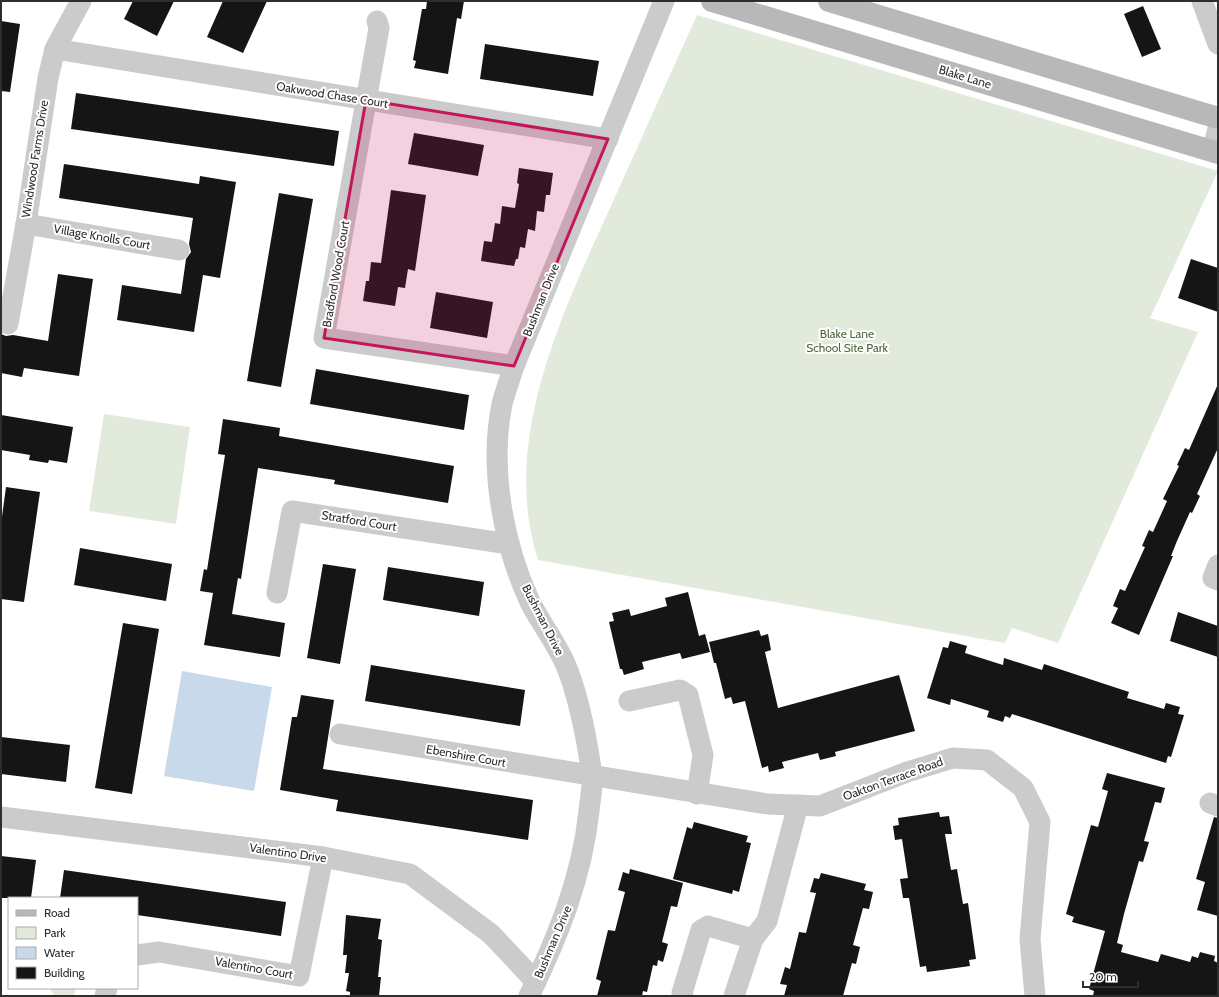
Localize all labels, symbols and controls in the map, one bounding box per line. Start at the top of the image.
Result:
street label: Blake Lane [937,61,993,92]
street label: Oakwood Chase Court [275,78,389,111]
street label: Windwood Farms Drive [18,99,51,219]
street label: Bradford Wood Court [319,219,352,328]
street label: Village Knolls Court [53,221,152,252]
street label: Bushman Drive [519,261,562,339]
park label: Blake Lane School Site Park [806,326,888,355]
street label: Stratford Court [321,507,398,534]
street label: Bushman Drive [519,582,568,658]
street label: Ebenshire Court [425,741,507,770]
street label: Oakton Terrace Road [841,753,945,804]
street label: Valentino Drive [249,840,328,865]
legend [8,897,138,989]
street label: Bushman Drive [530,903,575,980]
text: Road [44,905,70,920]
text: Park [44,925,66,940]
text: Water [44,945,75,960]
street label: Valentino Court [214,953,294,982]
scale bar [1083,963,1138,989]
text: Building [44,965,86,980]
text: 20 m [1089,969,1117,984]

